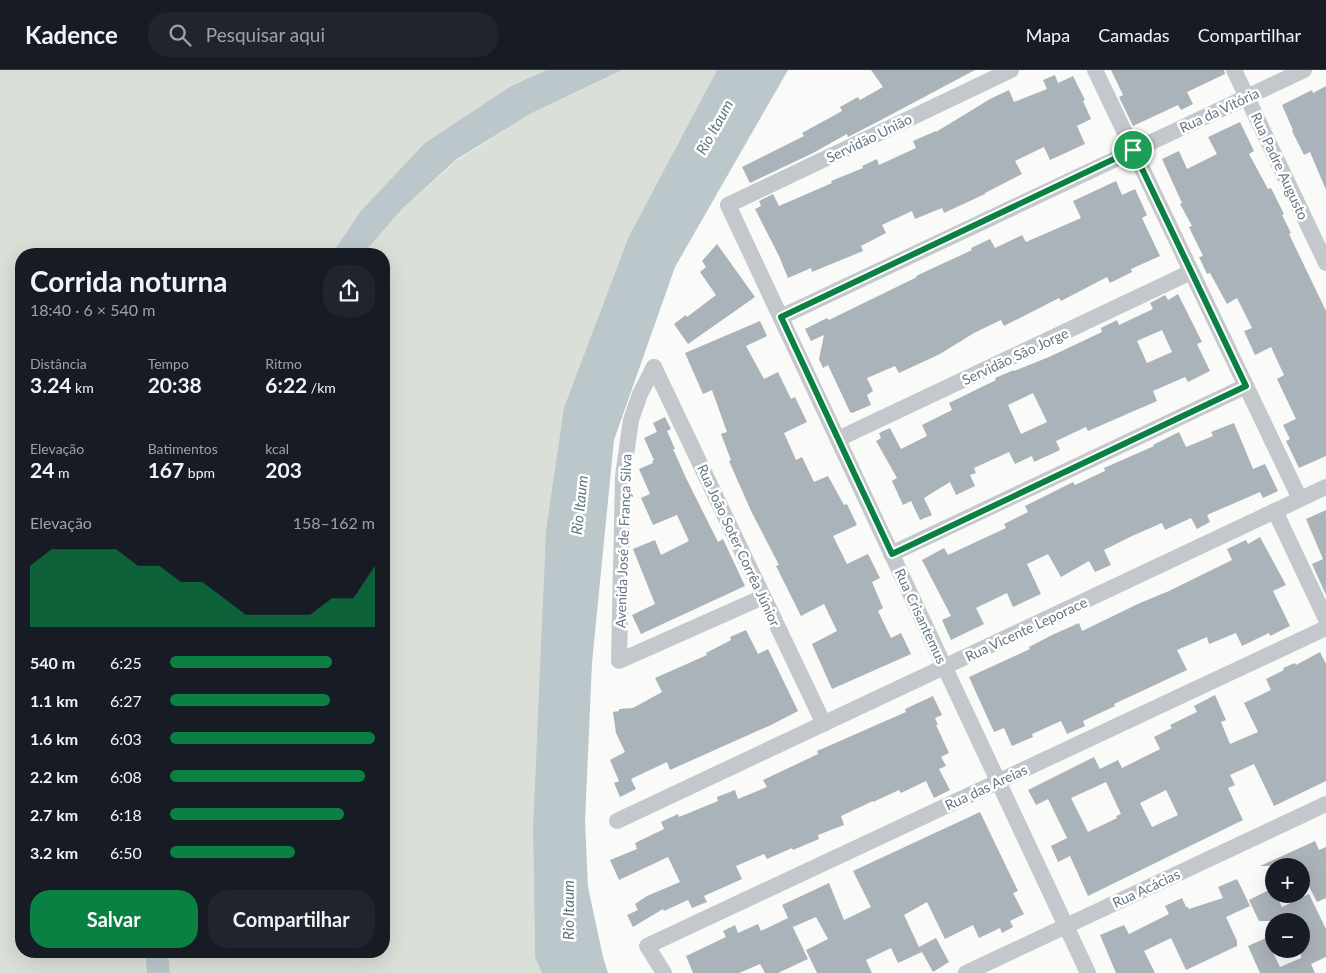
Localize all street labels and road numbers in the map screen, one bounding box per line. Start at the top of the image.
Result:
street label: Rua da Vitória [1176,84,1262,136]
street label: Servidão União [823,110,915,166]
street label: Rua Padre Augusto [1248,110,1312,222]
street label: Servidão São Jorge [959,324,1071,388]
street label: Avenida José de França Silva [611,453,635,628]
street label: Rua João Soter Corrêa Júnior [694,461,784,629]
street label: Rua Crisantemus [892,566,950,666]
street label: Rua Vicente Leporace [962,593,1090,665]
street label: Rua das Areias [942,761,1030,813]
street label: Rua Acácias [1110,865,1182,911]

